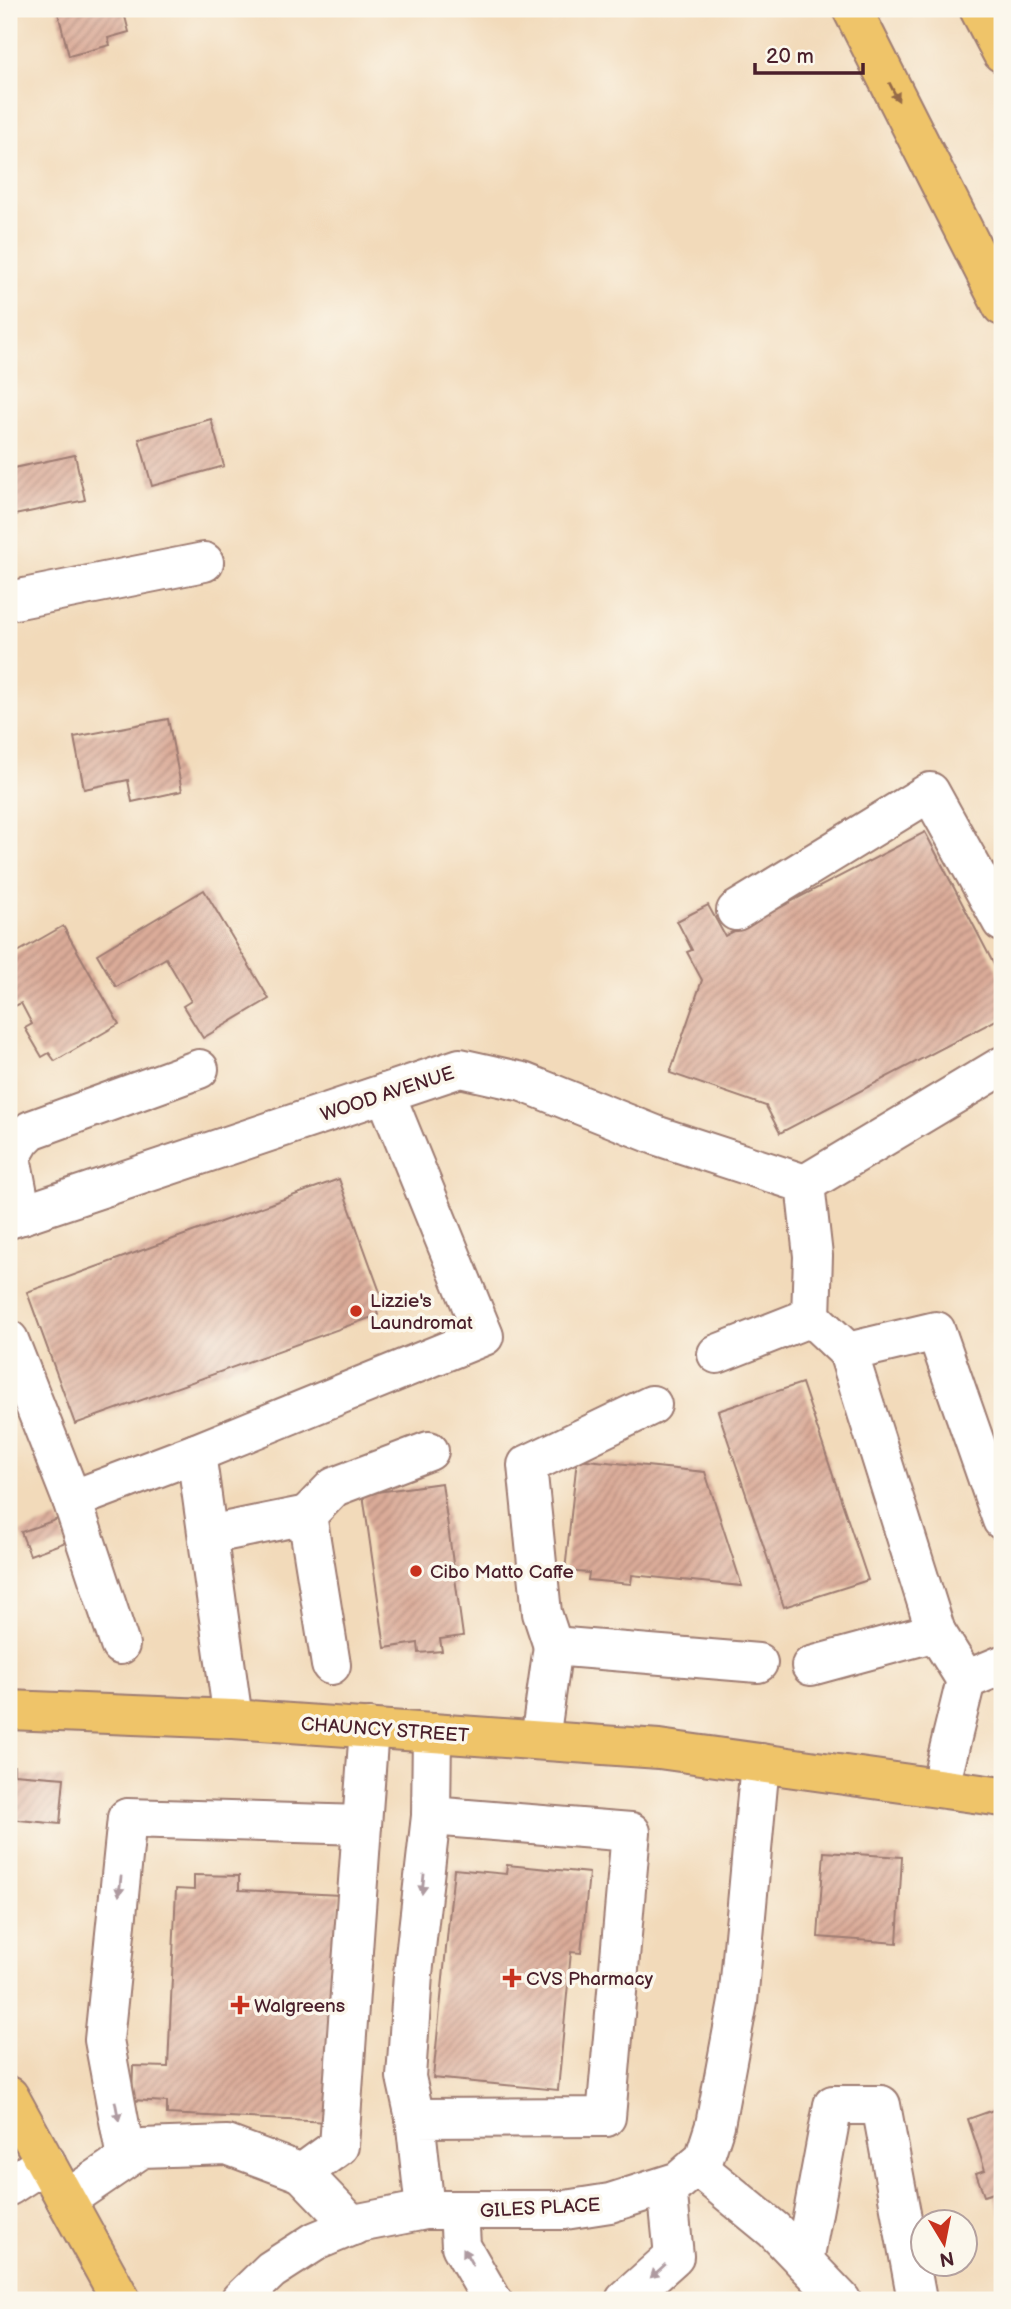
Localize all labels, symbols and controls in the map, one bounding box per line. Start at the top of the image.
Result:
scale bar [755,32,864,76]
text: 20 m [766,44,814,69]
one-way arrow [887,82,899,102]
street label: WOOD AVENUE [318,1062,457,1127]
place label: Lizzie's Laundromat [370,1290,473,1335]
marker: Lizzie's Laundromat [348,1303,364,1319]
place label: Cibo Matto Caffe [430,1561,574,1584]
marker: Cibo Matto Caffe [408,1563,424,1579]
street label: CHAUNCY STREET [300,1713,470,1748]
one-way arrow [417,1873,428,1895]
one-way arrow [114,1875,125,1897]
place label: CVS Pharmacy [526,1968,653,1991]
marker: CVS Pharmacy [504,1970,520,1986]
place label: Walgreens [254,1995,345,2018]
marker: Walgreens [232,1997,248,2013]
one-way arrow [112,2100,123,2122]
street label: GILES PLACE [479,2194,601,2223]
north arrow [909,2208,979,2278]
text: N [938,2246,956,2271]
one-way arrow [462,2248,474,2267]
one-way arrow [649,2263,667,2279]

